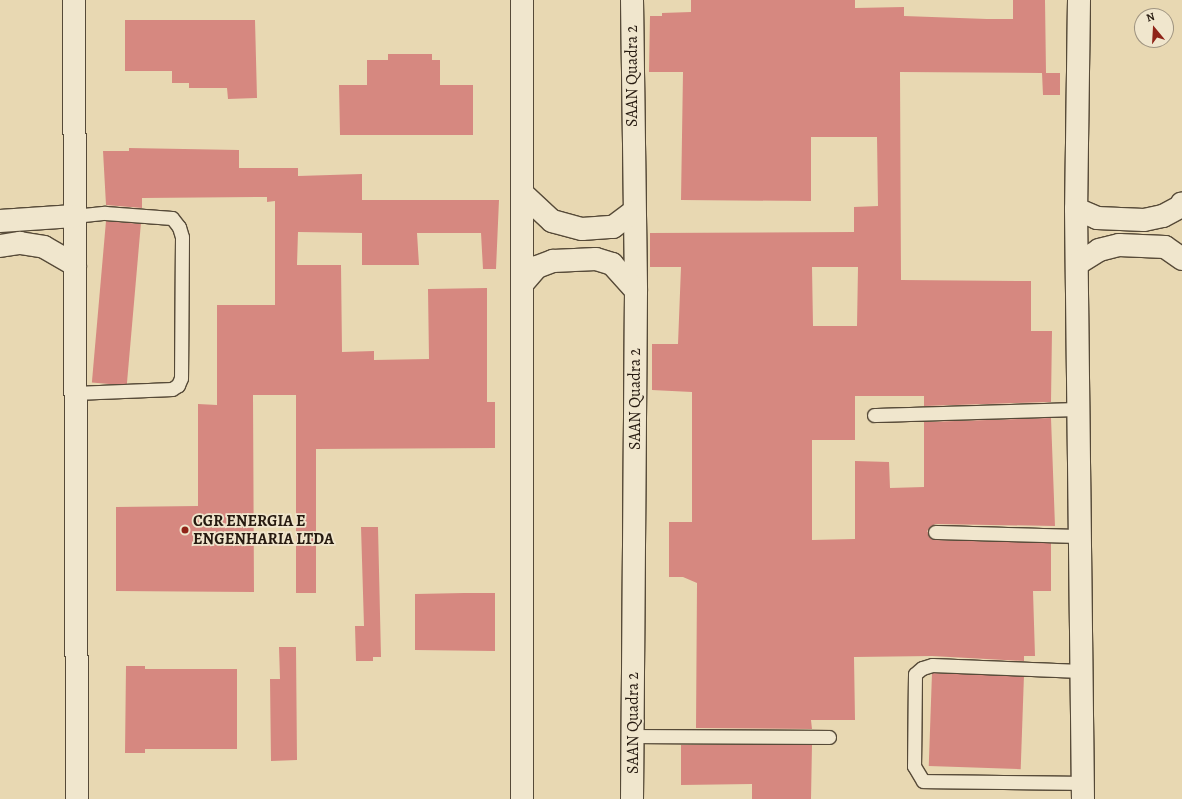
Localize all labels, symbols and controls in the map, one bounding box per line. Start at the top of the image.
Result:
north arrow [1134,8,1174,48]
text: N [1144,9,1157,25]
street label: SAAN Quadra 2 [622,25,642,127]
street label: SAAN Quadra 2 [625,348,645,450]
place label: CGR ENERGIA E ENGENHARIA LTDA [193,511,334,549]
marker: CGR ENERGIA E ENGENHARIA LTDA [180,525,190,535]
street label: SAAN Quadra 2 [623,672,643,774]

